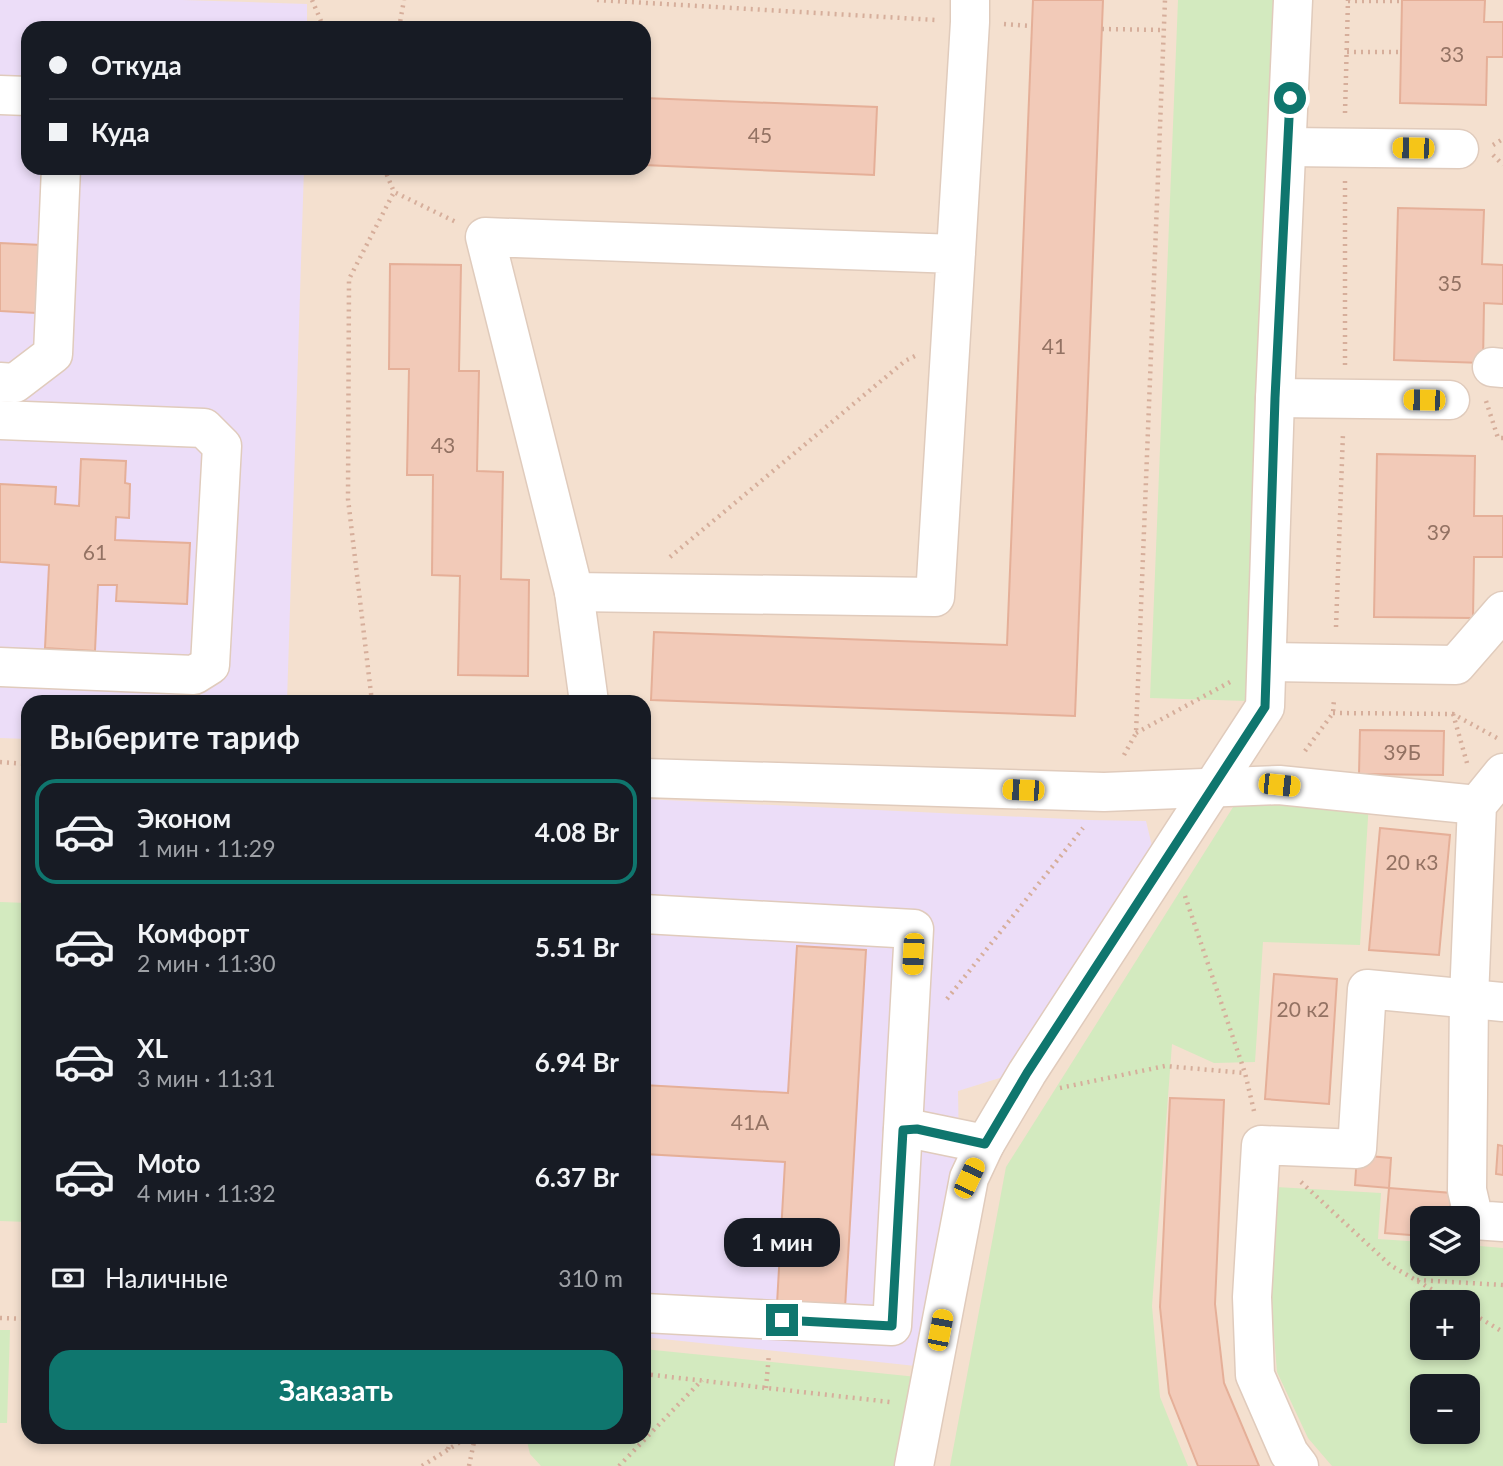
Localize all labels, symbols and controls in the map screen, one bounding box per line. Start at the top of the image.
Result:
house number: 33 [1440,41,1464,66]
text: Откуда [91,49,182,81]
route start [1274,82,1306,114]
text: Куда [91,116,150,148]
house number: 45 [748,122,772,147]
car [1392,137,1435,159]
house number: 35 [1438,270,1462,295]
house number: 41 [1042,333,1066,358]
car [1403,389,1446,411]
house number: 43 [431,432,455,457]
house number: 39 [1427,519,1451,544]
house number: 61 [83,539,107,564]
text: Выберите тариф [49,717,300,756]
house number: 39Б [1383,739,1421,764]
car [1258,772,1301,798]
car [1002,779,1045,801]
icon: car [53,800,116,863]
text: Эконом [137,802,231,834]
text: 4.08 Br [535,816,619,848]
text: 1 мин · 11:29 [137,834,276,862]
house number: 20 к3 [1386,849,1438,874]
icon: car [53,915,116,978]
text: Комфорт [137,917,249,949]
text: 5.51 Br [535,931,619,963]
car [902,932,925,976]
text: 2 мин · 11:30 [137,949,276,977]
house number: 20 к2 [1277,996,1329,1021]
icon: car [53,1030,116,1093]
text: XL [137,1032,168,1064]
text: 6.94 Br [535,1046,619,1078]
text: 3 мин · 11:31 [137,1064,276,1092]
house number: 41А [731,1109,770,1134]
icon: car [53,1145,116,1208]
text: Moto [137,1147,200,1179]
car [951,1155,988,1201]
text: 6.37 Br [535,1161,619,1193]
text: 4 мин · 11:32 [137,1179,276,1207]
map controls [1410,1206,1480,1444]
button: layers [1410,1206,1480,1276]
callout: 1 мин [724,1218,840,1268]
text: 1 мин [751,1228,813,1256]
icon: cash [49,1259,87,1297]
text: Наличные [105,1262,228,1294]
text: 310 m [558,1264,623,1292]
button: + [1410,1290,1480,1360]
route end [766,1304,798,1336]
car [926,1307,955,1353]
button: Заказать [49,1350,623,1430]
button: − [1410,1374,1480,1444]

